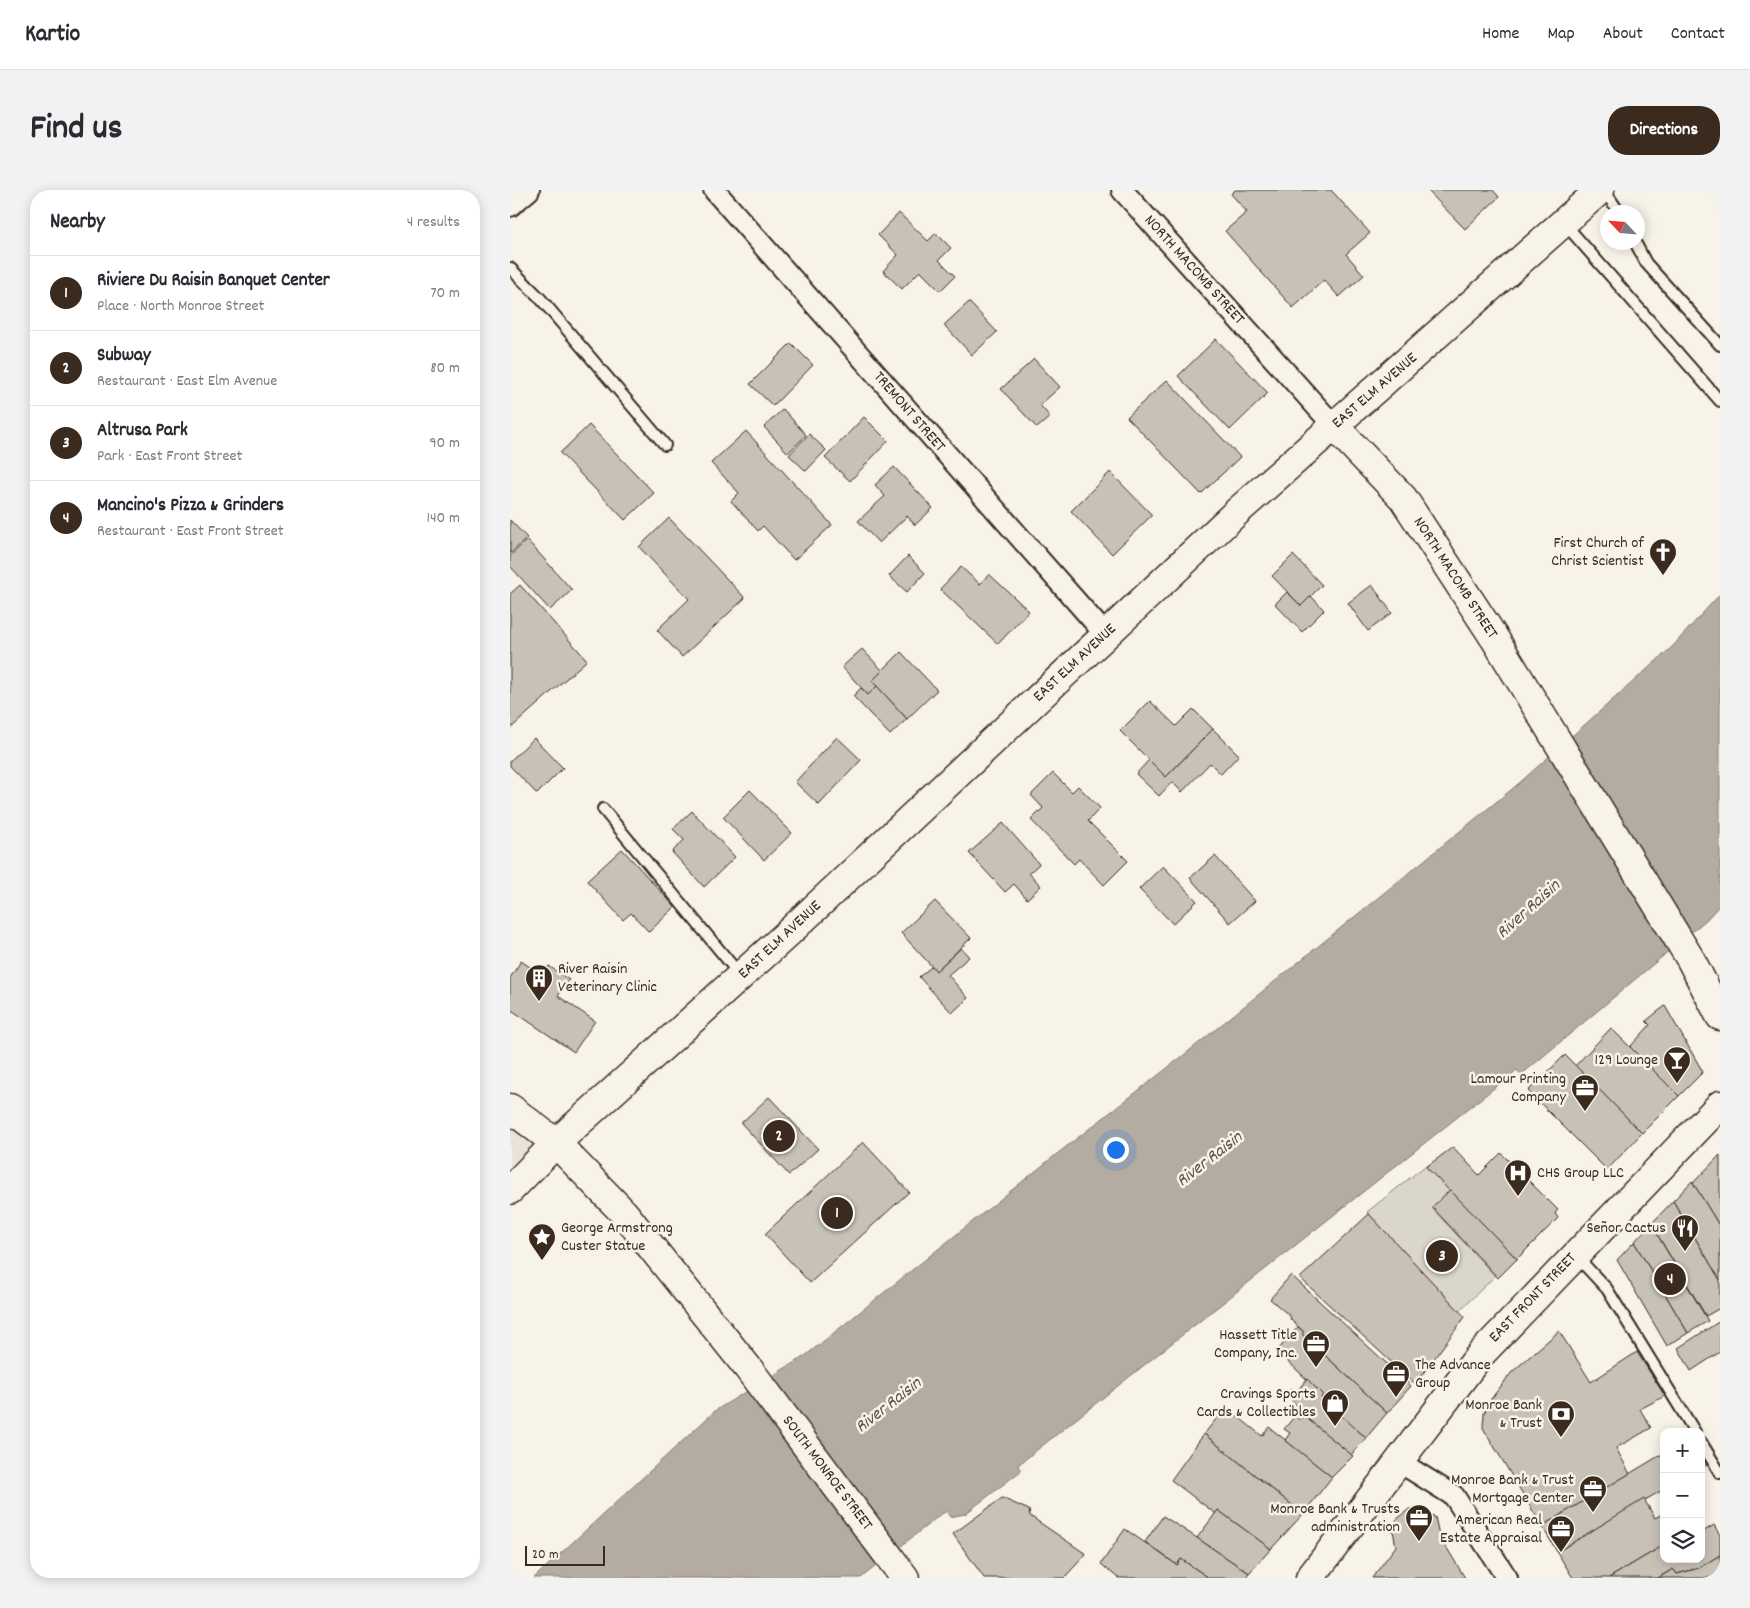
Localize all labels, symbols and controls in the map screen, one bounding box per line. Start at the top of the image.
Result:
text: Kartio [25,18,80,52]
text: Home [1482,22,1519,47]
text: Map [1547,22,1575,47]
text: About [1603,22,1643,47]
text: Contact [1671,22,1725,47]
text: Find us [30,105,122,155]
button: Directions [1608,106,1720,155]
north arrow [1600,205,1645,250]
text: Nearby [50,208,105,238]
street label: NORTH MACOMB STREET [1138,210,1250,331]
text: 4 results [407,211,460,234]
text: Riviere Du Raisin Banquet Center [97,268,330,295]
text: 1 [64,282,68,305]
text: 70 m [430,282,460,305]
text: Place · North Monroe Street [97,295,264,318]
text: Subway [97,343,151,370]
street label: EAST ELM AVENUE [1327,347,1423,435]
text: 2 [63,357,70,380]
text: 80 m [430,357,460,380]
street label: TREMONT STREET [867,367,951,458]
text: Restaurant · East Elm Avenue [97,370,277,393]
text: Altrusa Park [97,418,188,445]
text: 3 [62,432,70,455]
text: 90 m [429,432,460,455]
text: Park · East Front Street [97,445,242,468]
text: Mancino's Pizza & Grinders [97,493,284,520]
text: 4 [63,507,69,530]
text: 140 m [426,507,460,530]
street label: NORTH MACOMB STREET [1407,513,1503,644]
text: Restaurant · East Front Street [97,520,284,543]
place label: First Church of Christ Scientist [1551,532,1644,573]
church icon: First Church of Christ Scientist [1648,537,1678,576]
street label: EAST ELM AVENUE [1028,618,1122,708]
water label: River Raisin [1492,874,1567,945]
street label: EAST ELM AVENUE [733,895,827,985]
place label: River Raisin Veterinary Clinic [558,958,657,999]
building icon: River Raisin Veterinary Clinic [524,963,554,1002]
bar icon: 129 Lounge [1662,1045,1692,1084]
place label: 129 Lounge [1595,1049,1658,1072]
place label: Lamour Printing Company [1471,1068,1567,1109]
office icon: Lamour Printing Company [1570,1073,1600,1112]
pin: 2 [763,1117,795,1155]
water label: River Raisin [1172,1126,1249,1194]
your location [1103,1137,1129,1163]
hospital icon: CHS Group LLC [1503,1158,1533,1197]
place label: CHS Group LLC [1537,1162,1624,1185]
pin: 1 [821,1194,853,1232]
restaurant icon: Señor Cactus [1670,1213,1700,1252]
place label: George Armstrong Custer Statue [561,1217,673,1258]
place label: Señor Cactus [1586,1217,1666,1240]
place icon: George Armstrong Custer Statue [527,1222,557,1261]
pin: 3 [1426,1237,1458,1275]
street label: EAST FRONT STREET [1484,1247,1582,1348]
pin: 4 [1654,1260,1686,1298]
place label: Hassett Title Company, Inc. [1214,1324,1297,1365]
office icon: Hassett Title Company, Inc. [1301,1329,1331,1368]
place label: The Advance Group [1415,1354,1491,1395]
office icon: The Advance Group [1381,1359,1411,1398]
water label: River Raisin [851,1372,928,1440]
place label: Cravings Sports Cards & Collectibles [1197,1383,1316,1424]
shop icon: Cravings Sports Cards & Collectibles [1320,1388,1350,1427]
place label: Monroe Bank & Trust [1465,1394,1542,1435]
bank icon: Monroe Bank & Trust [1546,1399,1576,1438]
street label: SOUTH MONROE STREET [776,1411,878,1536]
map controls [1660,1428,1705,1563]
button: + [1660,1428,1705,1473]
place label: Monroe Bank & Trust Mortgage Center [1451,1469,1574,1510]
button: − [1660,1473,1705,1518]
office icon: Monroe Bank & Trust Mortgage Center [1578,1474,1608,1513]
place label: Monroe Bank & Trusts administration [1270,1498,1400,1539]
office icon: Monroe Bank & Trusts administration [1404,1503,1434,1542]
place label: American Real Estate Appraisal [1440,1509,1542,1550]
office icon: American Real Estate Appraisal [1546,1514,1576,1553]
button: layers [1660,1518,1705,1563]
scale bar [525,1543,605,1566]
text: 20 m [532,1545,559,1565]

